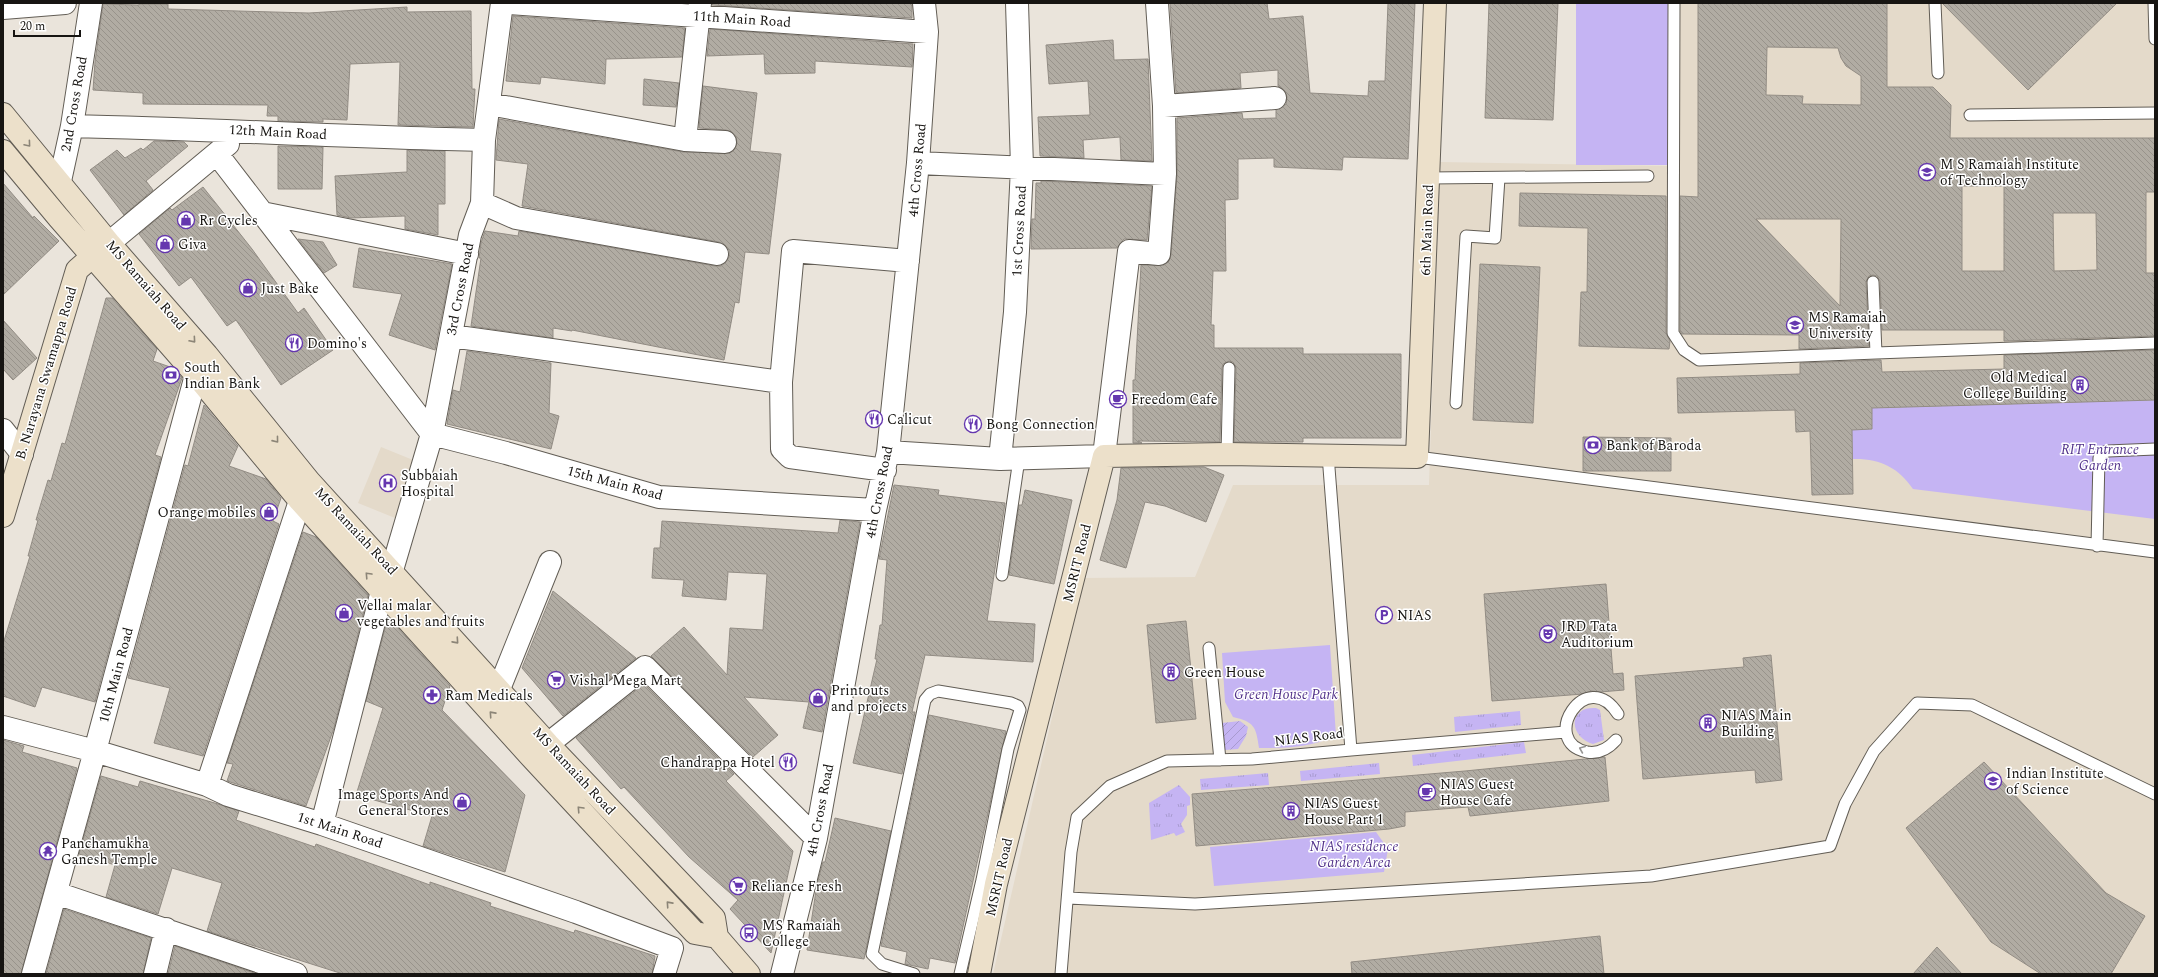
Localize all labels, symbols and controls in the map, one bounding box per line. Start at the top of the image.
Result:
street label: 11th Main Road [692,5,792,33]
scale bar [14,12,80,38]
text: 20 m [20,17,45,36]
street label: 2nd Cross Road [55,54,93,153]
street label: 12th Main Road [228,119,328,145]
street label: 4th Cross Road [902,122,932,218]
one-way arrow [24,139,31,147]
place label: M S Ramaiah Institute of Technology [1940,154,2079,191]
school or university icon: M S Ramaiah Institute of Technology [1917,162,1937,182]
street label: 6th Main Road [1415,184,1439,276]
street label: 1st Cross Road [1006,185,1032,277]
shop icon: Rr Cycles [176,210,196,230]
place label: Rr Cycles [199,210,258,231]
shop icon: Giva [155,234,175,254]
place label: Giva [178,234,207,255]
street label: MS Ramaiah Road [101,235,191,335]
street label: 3rd Cross Road [441,241,479,337]
shop icon: Just Bake [238,278,258,298]
place label: Just Bake [261,278,319,299]
street label: B. Narayana Swamappa Road [10,284,82,462]
place label: MS Ramaiah University [1808,307,1887,344]
school or university icon: MS Ramaiah University [1785,315,1805,335]
restaurant icon: Domino's [284,333,304,353]
place label: Domino's [307,333,367,354]
one-way arrow [189,335,196,342]
place label: South Indian Bank [184,357,261,394]
bank icon: South Indian Bank [161,365,181,385]
place label: Old Medical College Building [1963,367,2067,404]
building icon: Old Medical College Building [2070,375,2090,395]
cafe icon: Freedom Cafe [1108,389,1128,409]
place label: Freedom Cafe [1131,389,1218,410]
restaurant icon: Calicut [864,409,884,429]
place label: Calicut [887,409,932,430]
restaurant icon: Bong Connection [963,414,983,434]
place label: Bong Connection [986,414,1095,435]
bank icon: Bank of Baroda [1583,435,1603,455]
place label: Bank of Baroda [1606,435,1701,456]
one-way arrow [271,436,278,443]
park label: RIT Entrance Garden [2061,439,2139,476]
street label: 4th Cross Road [860,444,898,540]
street label: 15th Main Road [565,460,665,506]
place label: Subbaiah Hospital [401,465,458,502]
hospital icon: Subbaiah Hospital [378,473,398,493]
street label: MS Ramaiah Road [310,482,403,580]
place label: Orange mobiles [158,502,256,523]
shop icon: Orange mobiles [259,502,279,522]
street label: MSRIT Road [1057,521,1097,604]
one-way arrow [365,572,373,580]
place label: Vellai malar vegetables and fruits [356,595,485,632]
shop icon: Vellai malar vegetables and fruits [334,603,354,623]
parking icon: NIAS [1374,605,1394,625]
place label: NIAS [1397,605,1431,626]
place label: JRD Tata Auditorium [1561,616,1634,653]
theatre icon: JRD Tata Auditorium [1538,624,1558,644]
street label: 10th Main Road [93,625,139,725]
one-way arrow [451,637,458,644]
building icon: Green House [1161,662,1181,682]
place label: Green House [1184,662,1265,683]
supermarket icon: Vishal Mega Mart [546,670,566,690]
place label: Vishal Mega Mart [569,670,681,691]
place label: Printouts and projects [831,680,907,717]
park label: Green House Park [1234,684,1338,705]
pharmacy icon: Ram Medicals [422,685,442,705]
place label: Ram Medicals [445,685,533,706]
shop icon: Printouts and projects [808,688,828,708]
place label: NIAS Main Building [1721,705,1792,742]
one-way arrow [489,711,496,719]
building icon: NIAS Main Building [1698,713,1718,733]
street label: MS Ramaiah Road [528,722,621,820]
street label: NIAS Road [1273,722,1345,752]
one-way arrow [1579,746,1586,754]
place label: Chandrappa Hotel [660,752,775,773]
restaurant icon: Chandrappa Hotel [778,752,798,772]
street label: 4th Cross Road [801,762,839,858]
place label: Indian Institute of Science [2006,763,2104,800]
school or university icon: Indian Institute of Science [1983,771,2003,791]
place label: NIAS Guest House Cafe [1440,774,1514,811]
cafe icon: NIAS Guest House Cafe [1417,782,1437,802]
place label: Image Sports And General Stores [337,784,449,821]
shop icon: Image Sports And General Stores [452,792,472,812]
place label: NIAS Guest House Part 1 [1304,793,1384,830]
building icon: NIAS Guest House Part 1 [1281,801,1301,821]
street label: 1st Main Road [294,806,386,854]
one-way arrow [577,806,585,814]
place label: Panchamukha Ganesh Temple [61,833,158,870]
street label: MSRIT Road [980,835,1018,918]
park label: NIAS residence Garden Area [1310,836,1398,873]
temple icon: Panchamukha Ganesh Temple [38,841,58,861]
supermarket icon: Reliance Fresh [728,876,748,896]
place label: Reliance Fresh [751,876,842,897]
one-way arrow [666,901,674,909]
place label: MS Ramaiah College [762,915,841,952]
bus stop icon: MS Ramaiah College [739,923,759,943]

